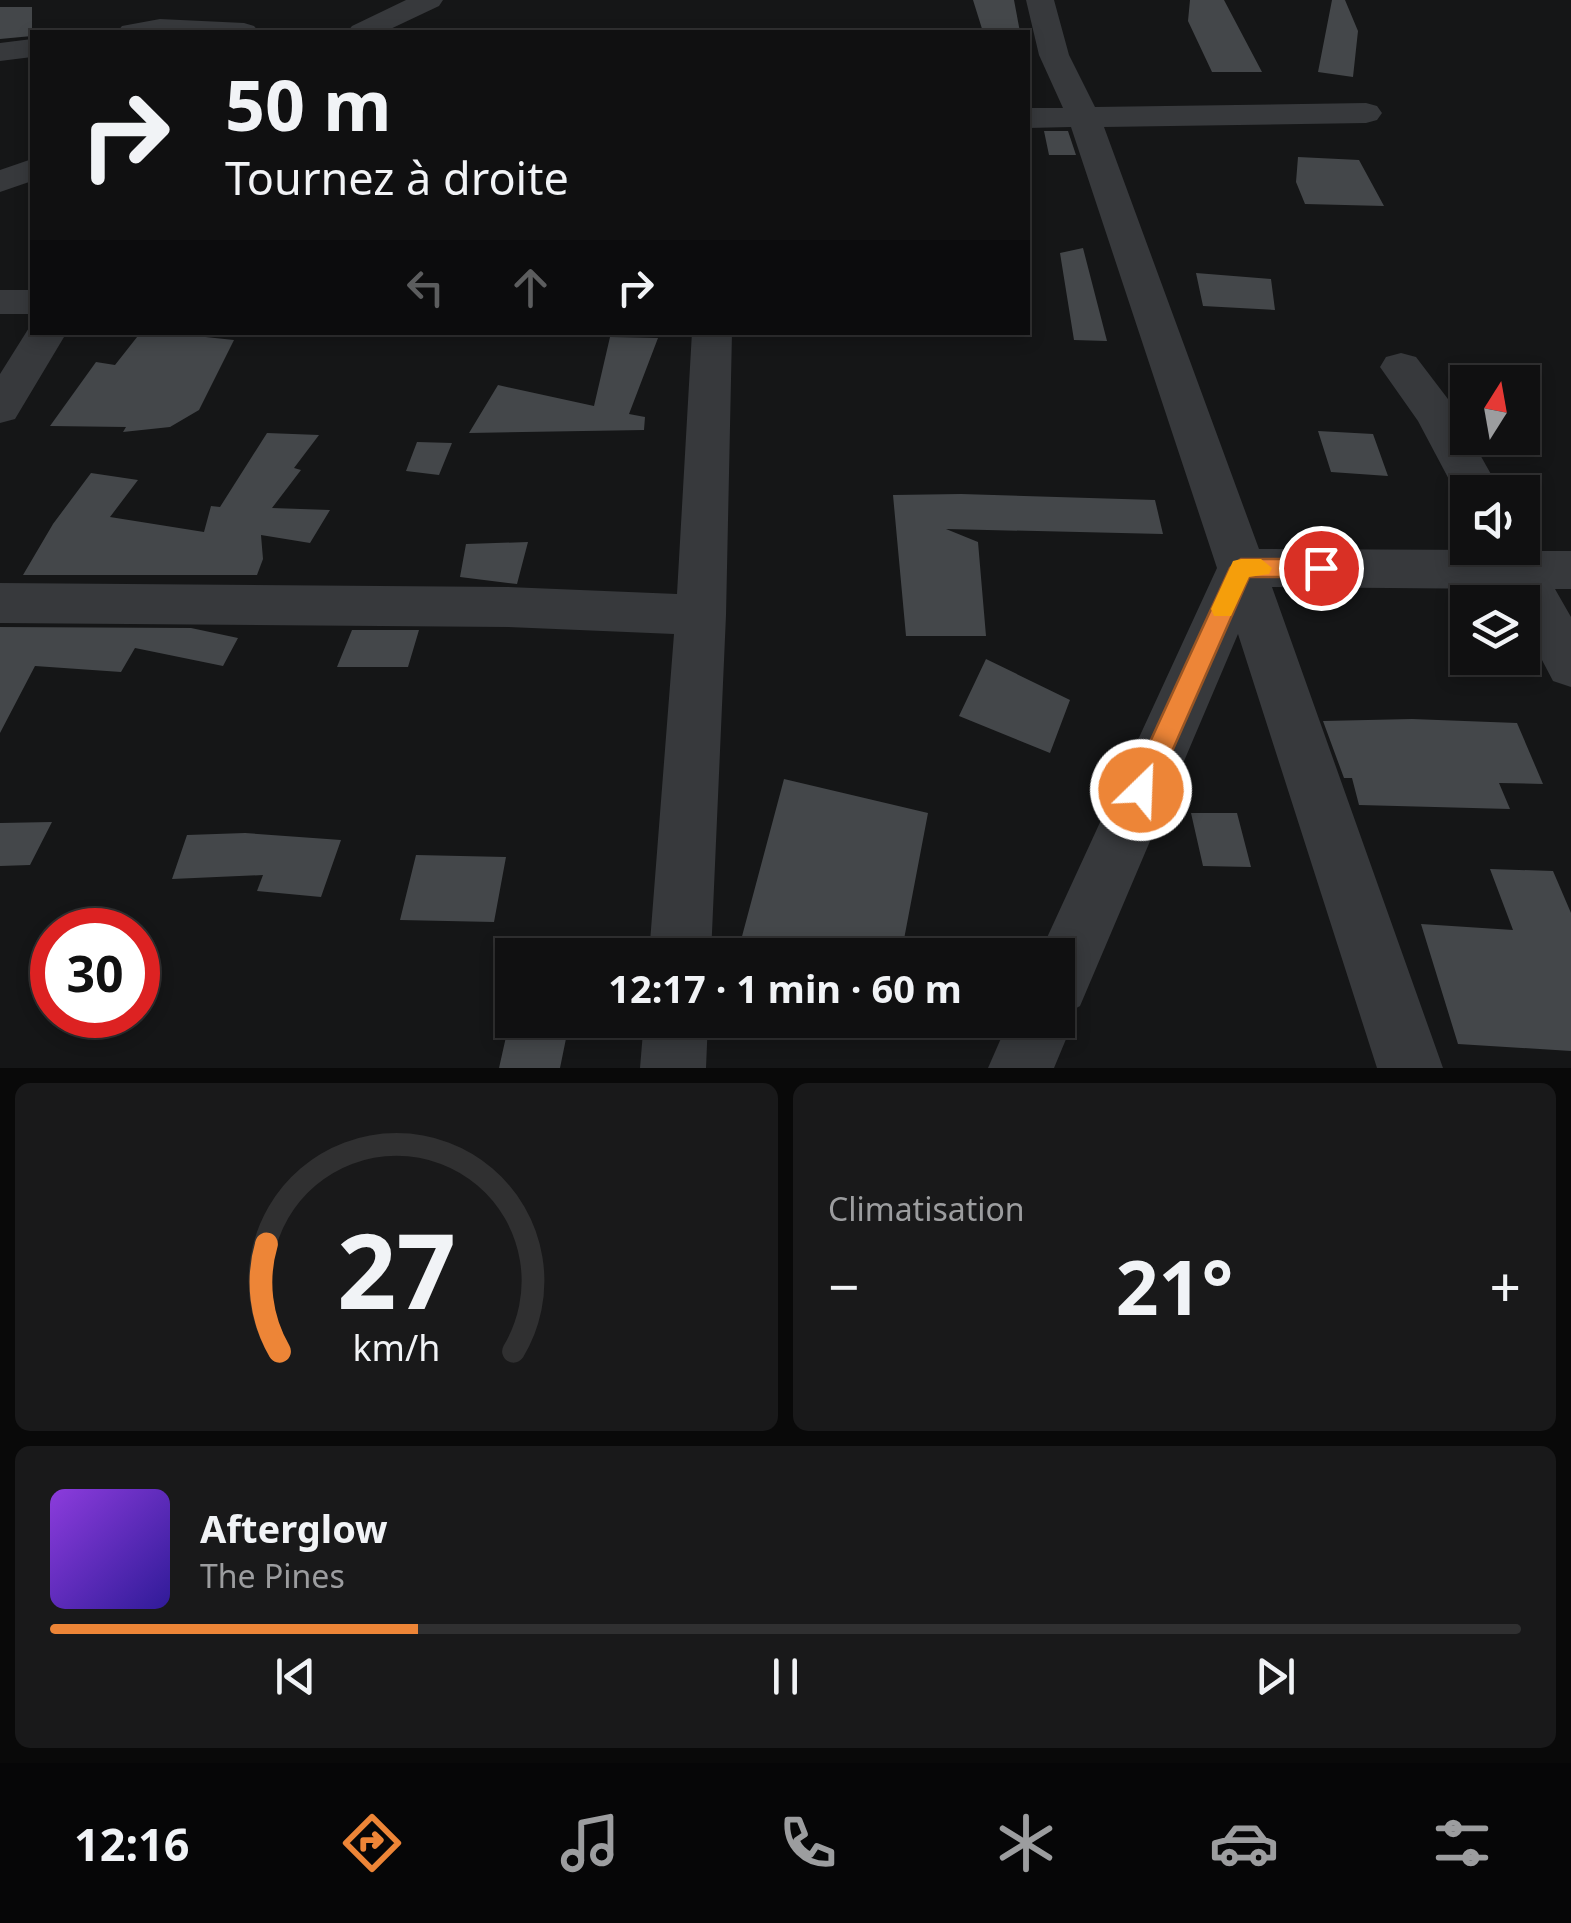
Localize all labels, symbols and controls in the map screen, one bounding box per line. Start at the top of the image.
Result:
text: 50 m [225,56,392,152]
icon: right [60,70,190,200]
text: Tournez à droite [225,147,569,208]
icon: left [398,260,453,315]
icon: ahead [503,260,558,315]
icon: right [608,260,663,315]
north arrow [1450,365,1540,455]
map controls [1450,365,1540,675]
button: sound [1450,475,1540,565]
pin [1279,526,1364,611]
icon: arrive [1294,541,1349,596]
button: layers [1450,585,1540,675]
position arrow [1089,738,1193,842]
speed limit sign: 30 [30,908,160,1038]
text: 12:17 · 1 min · 60 m [608,962,962,1014]
text: Climatisation [828,1187,1025,1230]
text: 27 [337,1198,456,1339]
text: 21° [1116,1235,1233,1337]
text: − [828,1248,859,1323]
text: + [1490,1248,1521,1323]
text: km/h [353,1323,440,1371]
text: Afterglow [200,1502,388,1554]
text: The Pines [200,1554,345,1597]
icon: previous [268,1649,323,1704]
icon: pause [758,1649,813,1704]
icon: next [1248,1649,1303,1704]
icon: directions [337,1808,407,1878]
icon: music [555,1808,625,1878]
icon: phone [773,1808,843,1878]
icon: climate [991,1808,1061,1878]
icon: car [1209,1808,1279,1878]
icon: filters [1427,1808,1497,1878]
text: 12:16 [74,1813,190,1874]

